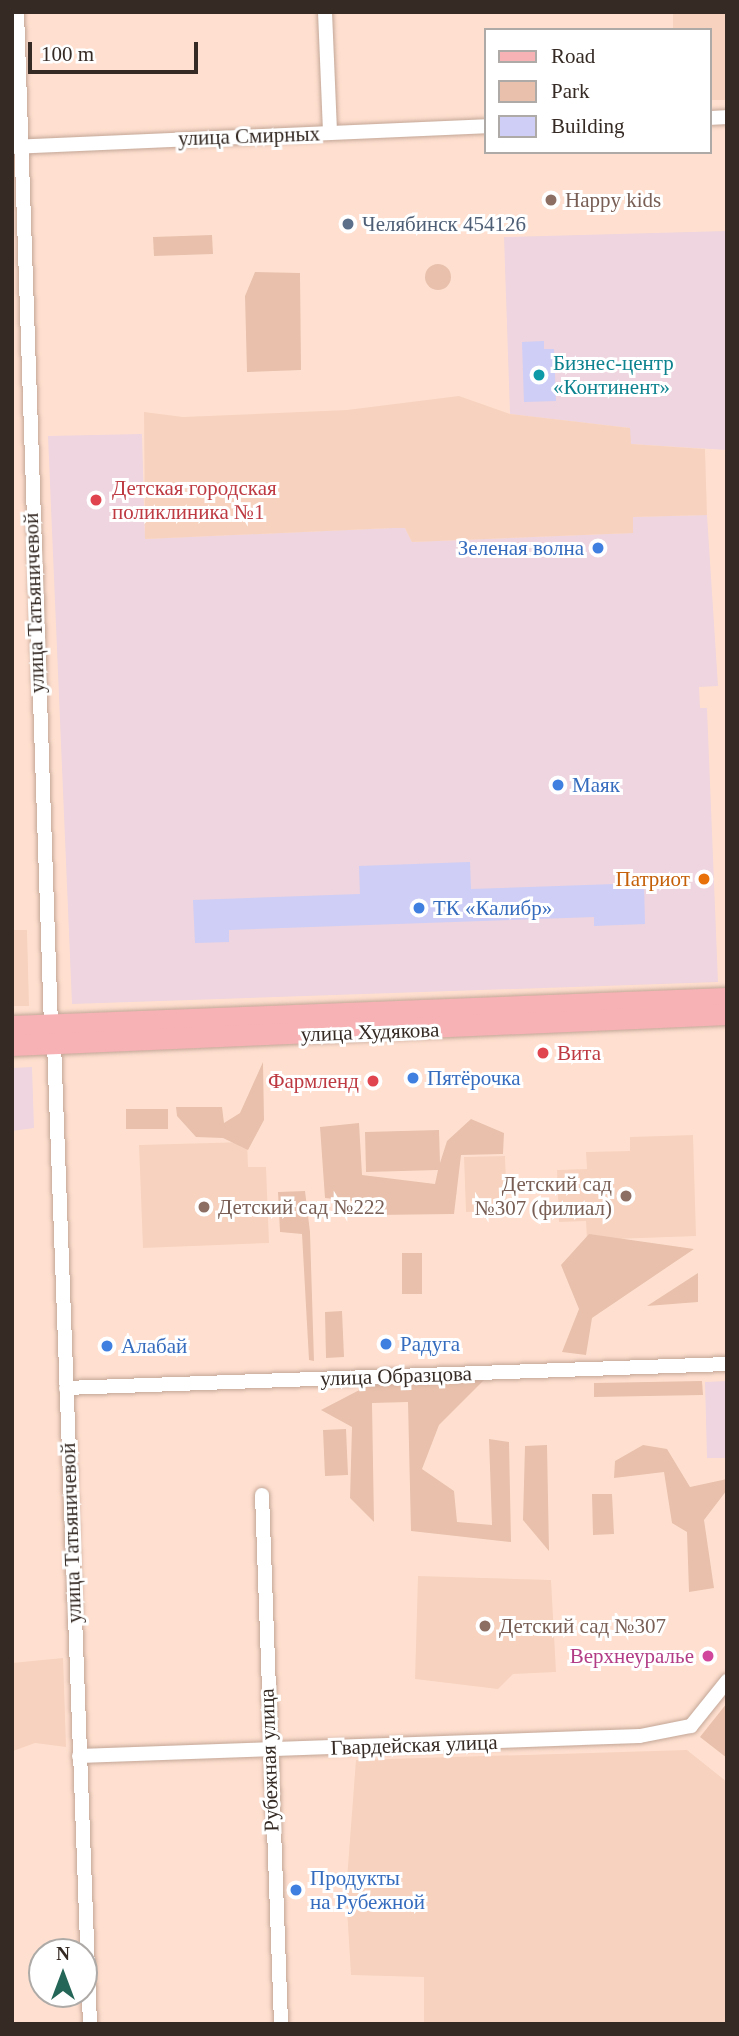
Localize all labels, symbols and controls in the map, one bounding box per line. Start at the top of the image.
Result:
scale bar [32,28,201,72]
legend [484,28,711,154]
text: 100 m [41,42,94,66]
text: Road [551,44,595,68]
text: Park [551,79,590,103]
text: Building [551,114,625,138]
street label: улица Смирных [178,121,320,151]
place label: Happy kids [565,187,661,213]
marker: Happy kids [543,192,559,208]
place label: Челябинск 454126 [362,211,526,237]
marker: Челябинск 454126 [340,216,356,232]
place label: Бизнес-центр «Континент» [553,350,674,400]
marker: Бизнес-центр «Континент» [531,367,547,383]
place label: Детская городская поликлиника №1 [112,475,277,525]
marker: Детская городская поликлиника №1 [86,490,106,510]
street label: улица Татьяничевой [18,512,50,694]
place label: Зеленая волна [458,535,584,561]
marker: Зеленая волна [590,540,606,556]
place label: Маяк [572,772,620,798]
marker: Маяк [550,777,566,793]
place label: Патриот [615,866,690,892]
marker: Патриот [696,871,712,887]
place label: ТК «Калибр» [433,895,552,921]
marker: ТК «Калибр» [411,900,427,916]
street label: улица Худякова [300,1017,440,1047]
place label: Вита [557,1040,601,1066]
marker: Вита [535,1045,551,1061]
place label: Пятёрочка [427,1065,521,1091]
place label: Фармленд [268,1068,359,1094]
marker: Пятёрочка [405,1070,421,1086]
marker: Фармленд [365,1073,381,1089]
place label: Детский сад №307 (филиал) [475,1171,612,1221]
marker: Детский сад №307 (филиал) [618,1188,634,1204]
place label: Детский сад №222 [218,1194,385,1220]
marker: Детский сад №222 [196,1199,212,1215]
place label: Радуга [400,1331,460,1357]
place label: Алабай [121,1333,187,1359]
marker: Радуга [378,1336,394,1352]
marker: Алабай [99,1338,115,1354]
street label: улица Образцова [320,1361,472,1391]
street label: улица Татьяничевой [55,1442,87,1624]
place label: Детский сад №307 [499,1613,666,1639]
marker: Детский сад №307 [477,1618,493,1634]
place label: Верхнеуралье [570,1643,694,1669]
marker: Верхнеуралье [700,1648,716,1664]
street label: Рубежная улица [254,1688,284,1832]
street label: Гвардейская улица [330,1729,498,1761]
place label: Продукты на Рубежной [310,1865,425,1915]
marker: Продукты на Рубежной [288,1882,304,1898]
north arrow [28,1938,98,2008]
text: N [56,1943,70,1964]

